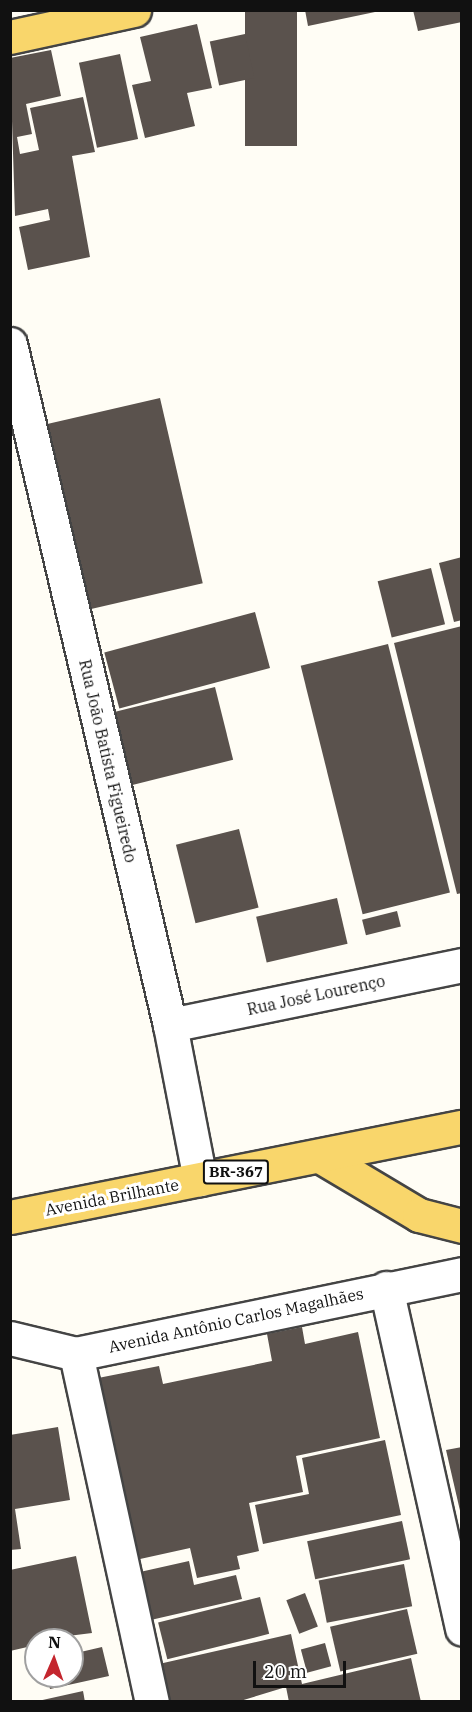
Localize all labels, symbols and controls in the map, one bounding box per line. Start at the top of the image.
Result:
street label: Rua João Batista Figueiredo [75,657,141,865]
street label: Rua José Lourenço [245,971,387,1019]
road number: BR-367 [202,1160,270,1184]
street label: Avenida Brilhante [44,1175,180,1219]
street label: Avenida Antônio Carlos Magalhães [107,1284,365,1356]
north arrow [24,1628,84,1688]
text: N [48,1632,61,1652]
scale bar [256,1649,349,1687]
text: 20 m [264,1660,307,1683]

